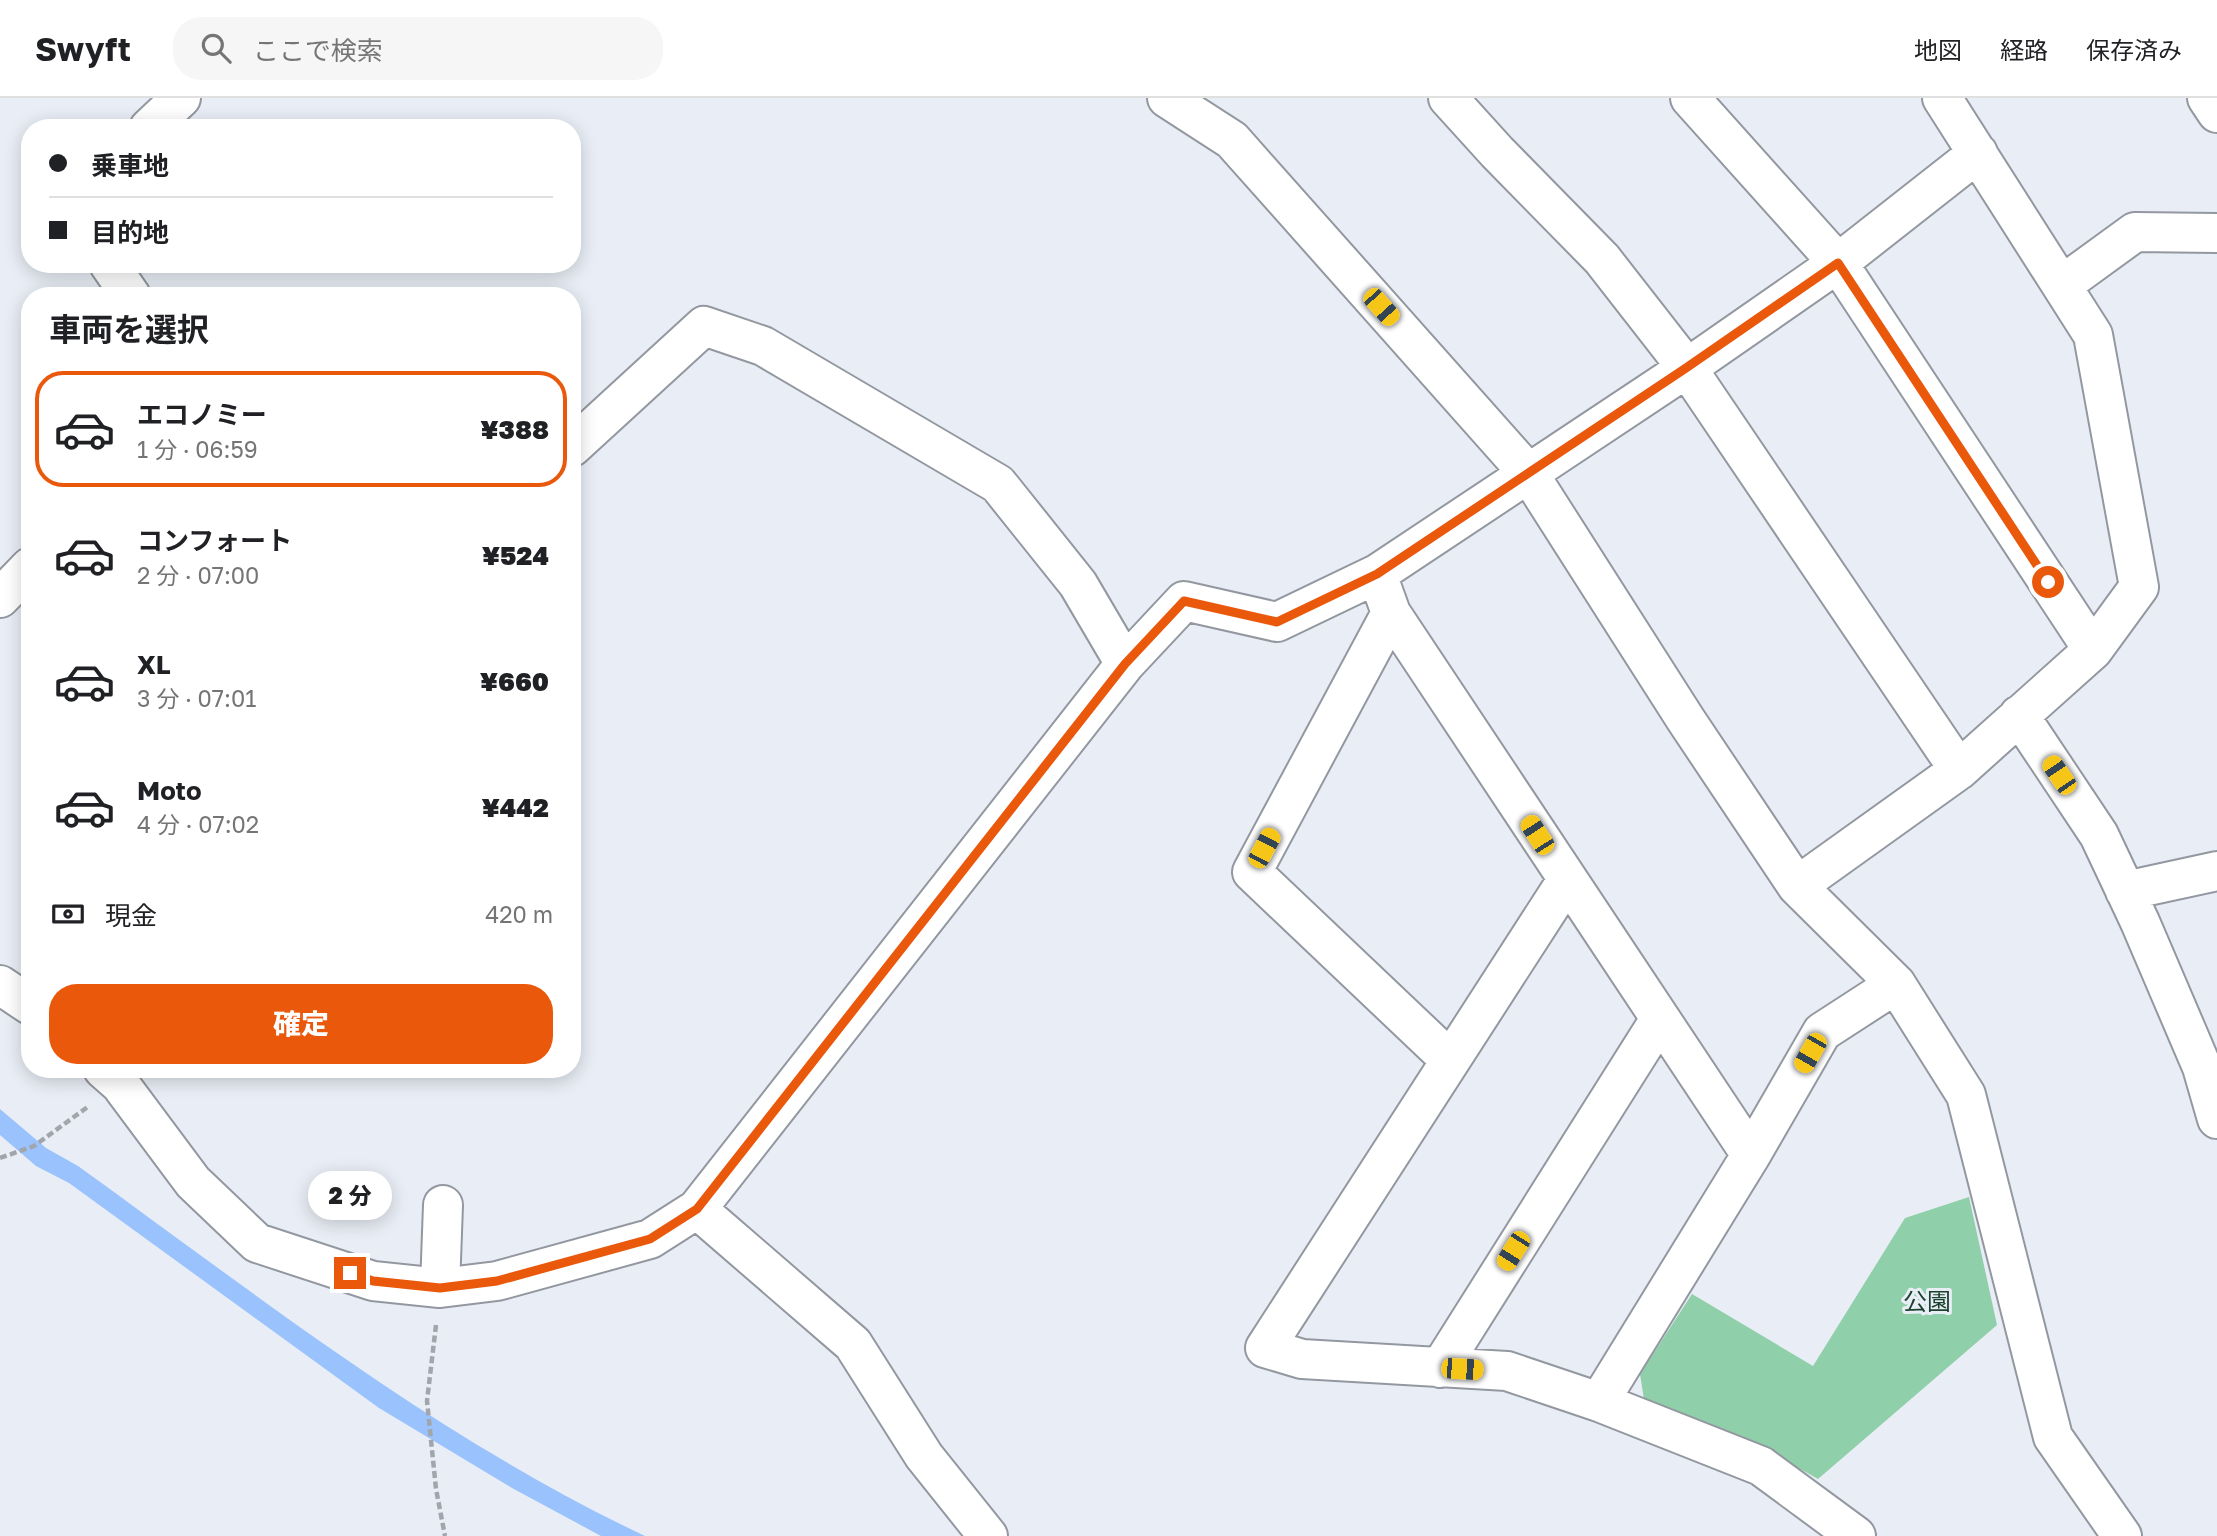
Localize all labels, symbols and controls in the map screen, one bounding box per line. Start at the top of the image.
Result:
search box [173,17,663,80]
text: Swyft [35,29,131,68]
icon: search [197,29,235,67]
text: ここで検索 [253,35,383,66]
text: 地図 [1914,35,1962,64]
text: 経路 [2000,35,2048,64]
text: 保存済み [2086,35,2182,64]
text: 乗車地 [91,150,169,181]
text: 目的地 [91,217,169,248]
car [1360,284,1403,330]
text: 車両を選択 [49,310,209,348]
icon: car [53,398,116,461]
text: エコノミー [137,399,267,430]
text: ¥388 [480,414,549,445]
text: 1 分 · 06:59 [137,435,258,463]
icon: car [53,524,116,587]
text: コンフォート [137,525,292,556]
text: ¥524 [482,540,549,571]
text: 2 分 · 07:00 [137,561,259,589]
route start [2032,566,2064,598]
text: XL [137,649,171,680]
icon: car [53,650,116,713]
text: ¥660 [480,666,549,697]
text: 3 分 · 07:01 [137,684,256,712]
car [2039,752,2080,798]
text: Moto [137,775,202,806]
icon: car [53,776,116,839]
text: ¥442 [482,792,549,823]
text: 4 分 · 07:02 [137,810,259,838]
car [1517,812,1558,858]
car [1245,825,1284,871]
icon: cash [49,895,87,933]
text: 現金 [105,900,157,931]
text: 420 m [485,900,553,928]
button: 確定 [49,984,553,1064]
car [1791,1030,1830,1076]
callout: 2 分 [308,1172,392,1220]
text: 2 分 [328,1181,372,1209]
car [1493,1228,1534,1274]
route end [334,1257,366,1289]
park label: 公園 [1903,1286,1951,1315]
car [1441,1357,1484,1381]

